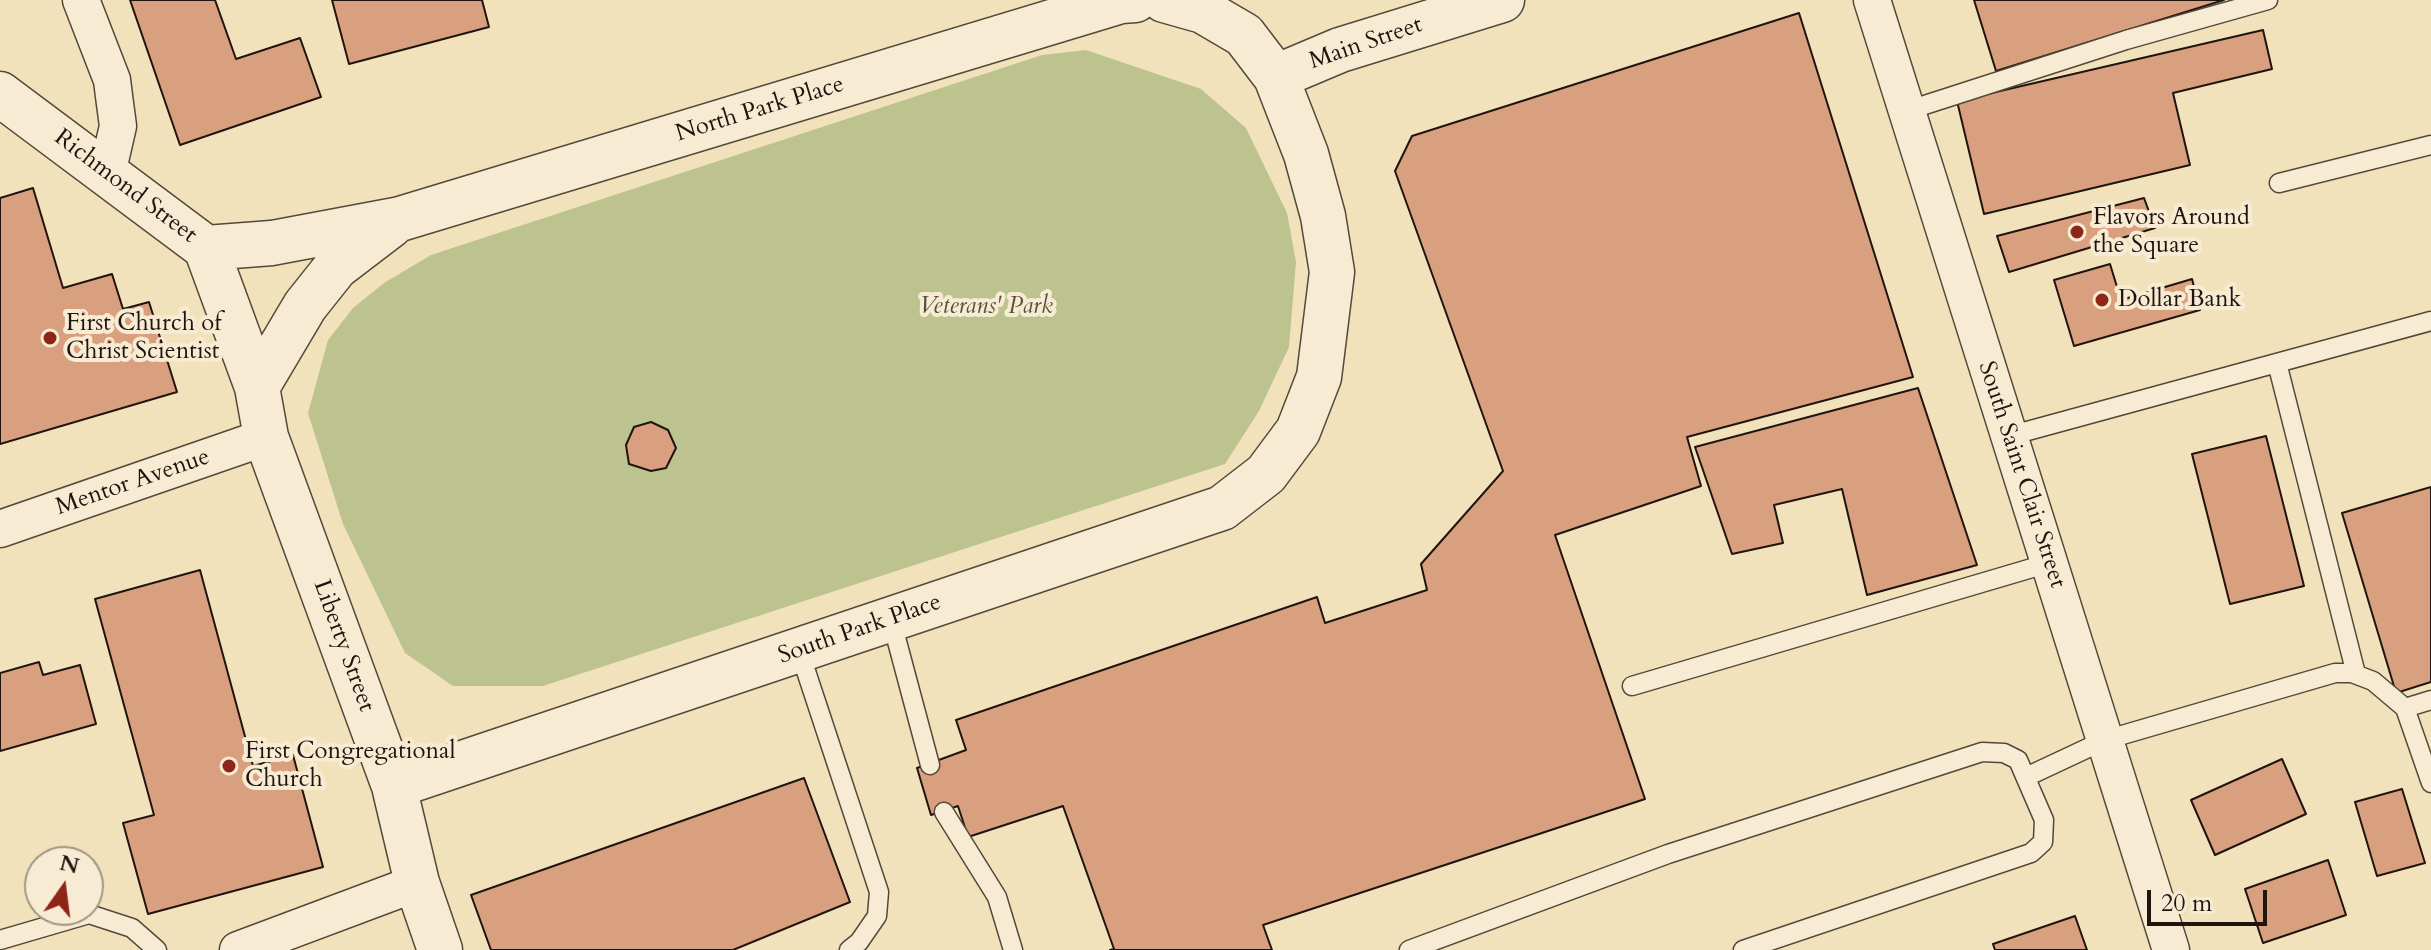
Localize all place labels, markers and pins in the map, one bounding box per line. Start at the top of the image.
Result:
place label: Flavors Around the Square [2093,204,2250,260]
marker: Flavors Around the Square [2068,223,2086,241]
place label: Dollar Bank [2118,286,2241,314]
marker: Dollar Bank [2093,291,2111,309]
place label: First Church of Christ Scientist [66,310,222,366]
marker: First Church of Christ Scientist [41,329,59,347]
place label: First Congregational Church [245,738,456,794]
marker: First Congregational Church [220,757,238,775]

